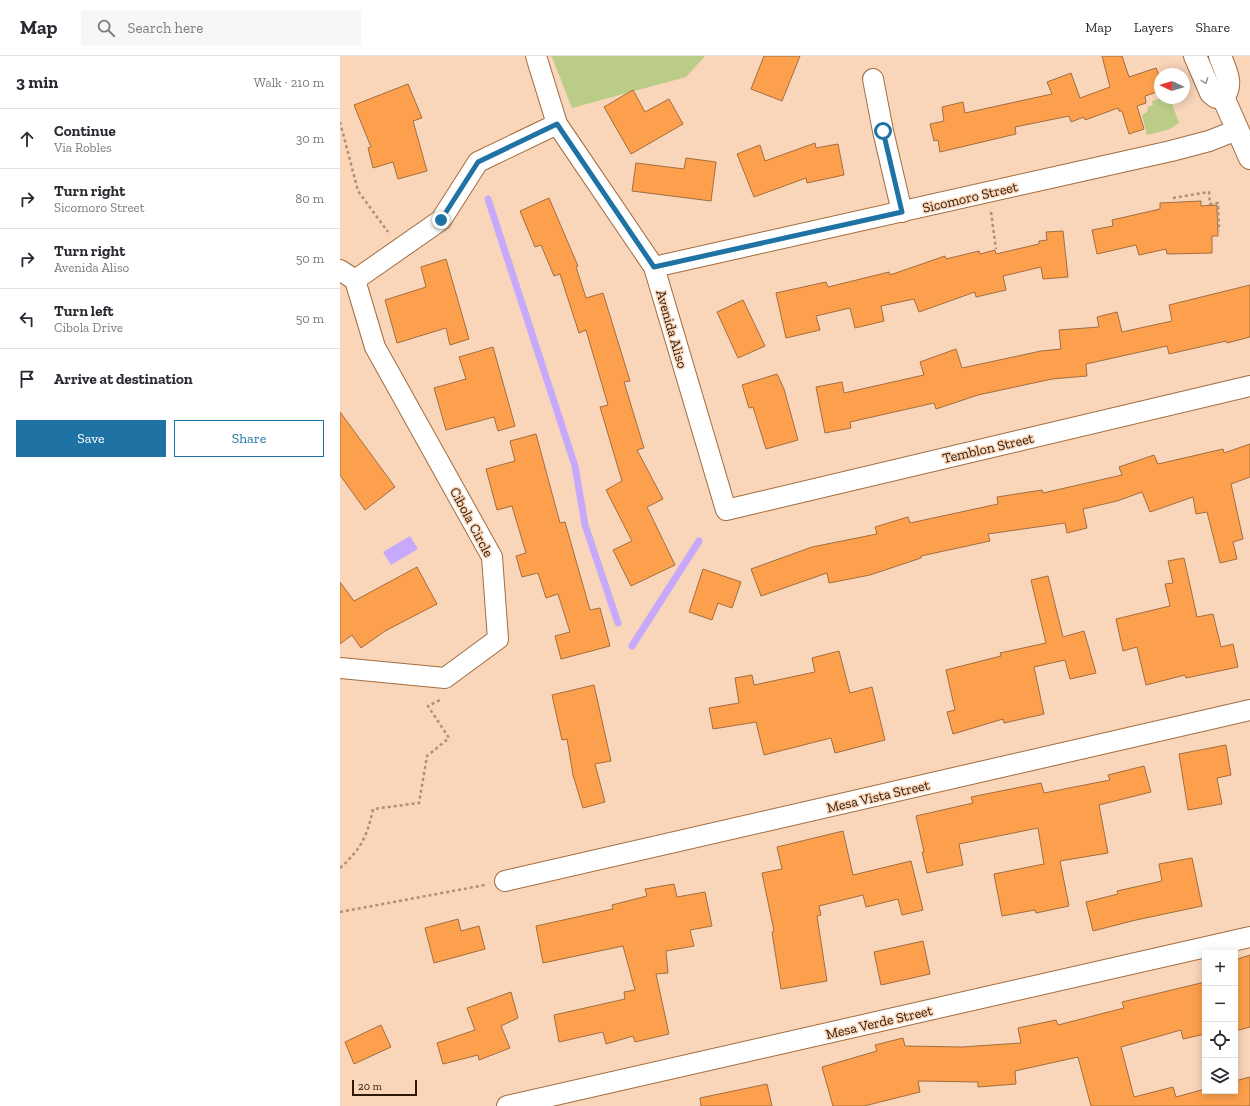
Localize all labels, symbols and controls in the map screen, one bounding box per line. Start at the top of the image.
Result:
search box [81,10,361,46]
text: Map [20,16,57,39]
icon: search [95,17,117,39]
text: Search here [127,19,203,37]
text: Map [1085,19,1112,36]
text: Layers [1134,19,1173,36]
text: Share [1195,19,1230,36]
north arrow [1154,68,1190,104]
text: 3 min [16,72,58,92]
text: Walk · 210 m [254,75,324,90]
one-way arrow [1200,77,1208,84]
text: Continue [54,122,116,140]
route start [874,122,892,140]
icon: ahead [16,128,38,150]
text: 30 m [296,131,324,146]
text: Via Robles [54,140,112,155]
street label: Sicomoro Street [921,178,1020,217]
text: Turn right [54,182,125,200]
icon: right [16,188,38,210]
text: 80 m [295,191,324,206]
text: Sicomoro Street [54,200,144,215]
route end [432,211,450,229]
text: Turn right [54,242,125,260]
icon: right [16,248,38,270]
text: 50 m [296,251,324,266]
text: Avenida Aliso [54,260,129,275]
street label: Avenida Aliso [652,288,691,370]
text: Turn left [54,302,114,320]
icon: left [16,308,38,330]
text: 50 m [296,311,324,326]
text: Cibola Drive [54,320,123,335]
icon: arrive [16,368,38,390]
text: Arrive at destination [54,370,193,388]
button: Save [16,420,166,457]
button: Share [174,420,324,457]
street label: Temblon Street [941,430,1036,467]
street label: Cibola Circle [446,484,497,561]
street label: Mesa Vista Street [825,776,932,817]
map controls [1202,950,1238,1094]
button: + [1202,950,1238,986]
button: − [1202,986,1238,1022]
street label: Mesa Verde Street [824,1002,935,1043]
button: locate [1202,1022,1238,1058]
button: layers [1202,1058,1238,1094]
scale bar [352,1078,417,1097]
text: 20 m [358,1080,382,1093]

